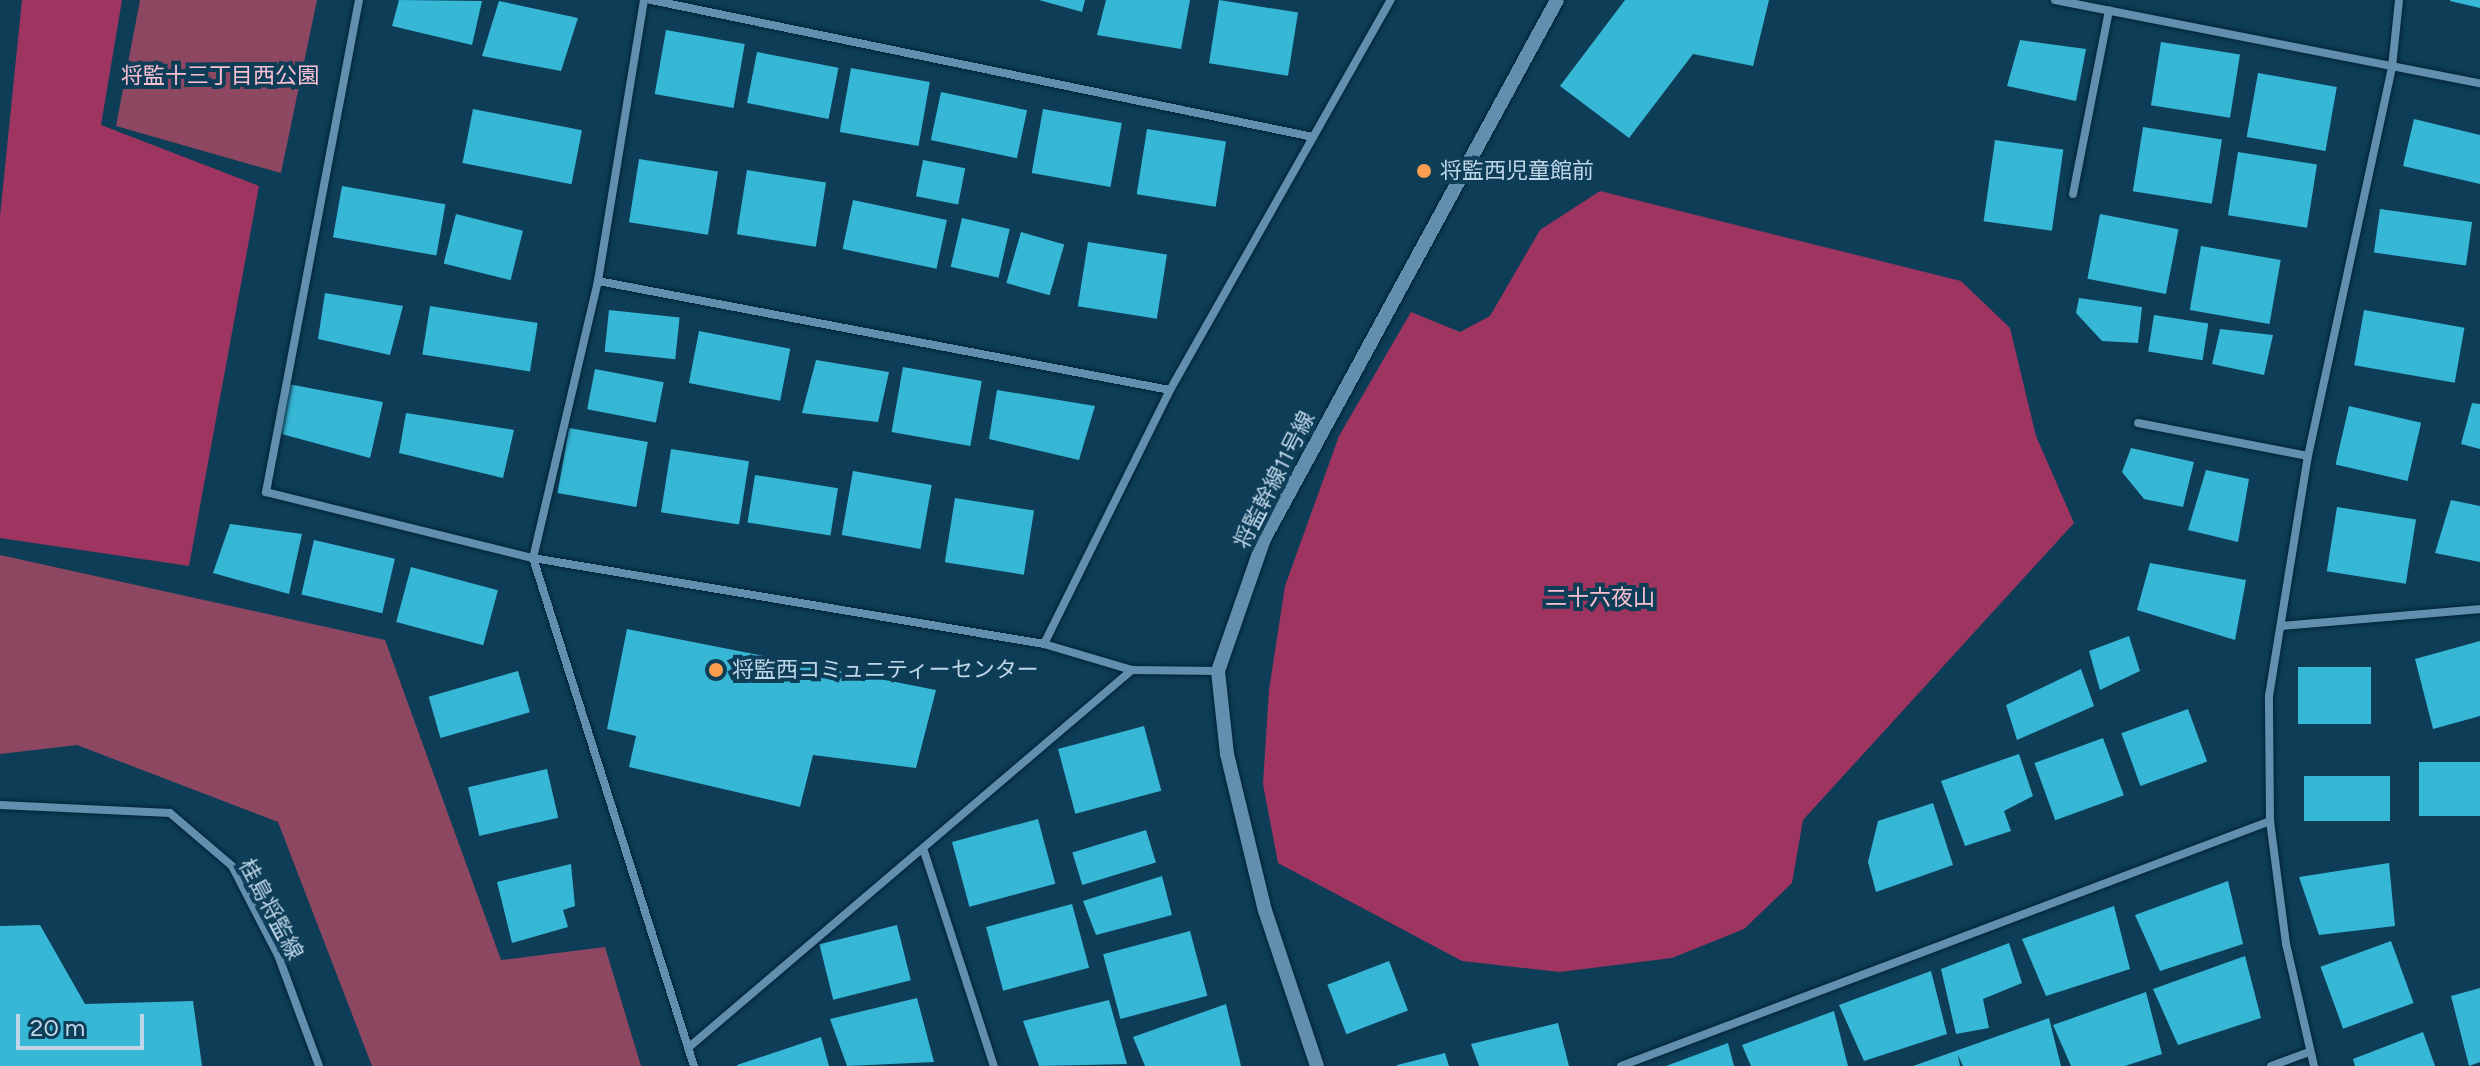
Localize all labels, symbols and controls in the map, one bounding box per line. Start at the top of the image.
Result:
park label: 将監十三丁目西公園 [121,63,319,89]
place label: 将監西児童館前 [1440,158,1594,184]
marker: 将監西児童館前 [1415,162,1433,180]
street label: 将監幹線11号線 [1228,407,1320,553]
park label: 二十六夜山 [1545,585,1655,611]
place label: 将監西コミュニティーセンター [732,657,1040,683]
marker: 将監西コミュニティーセンター [707,661,725,679]
street label: 桂島将監線 [234,854,308,964]
scale bar [20,998,148,1048]
text: 20 m [30,1013,85,1042]

